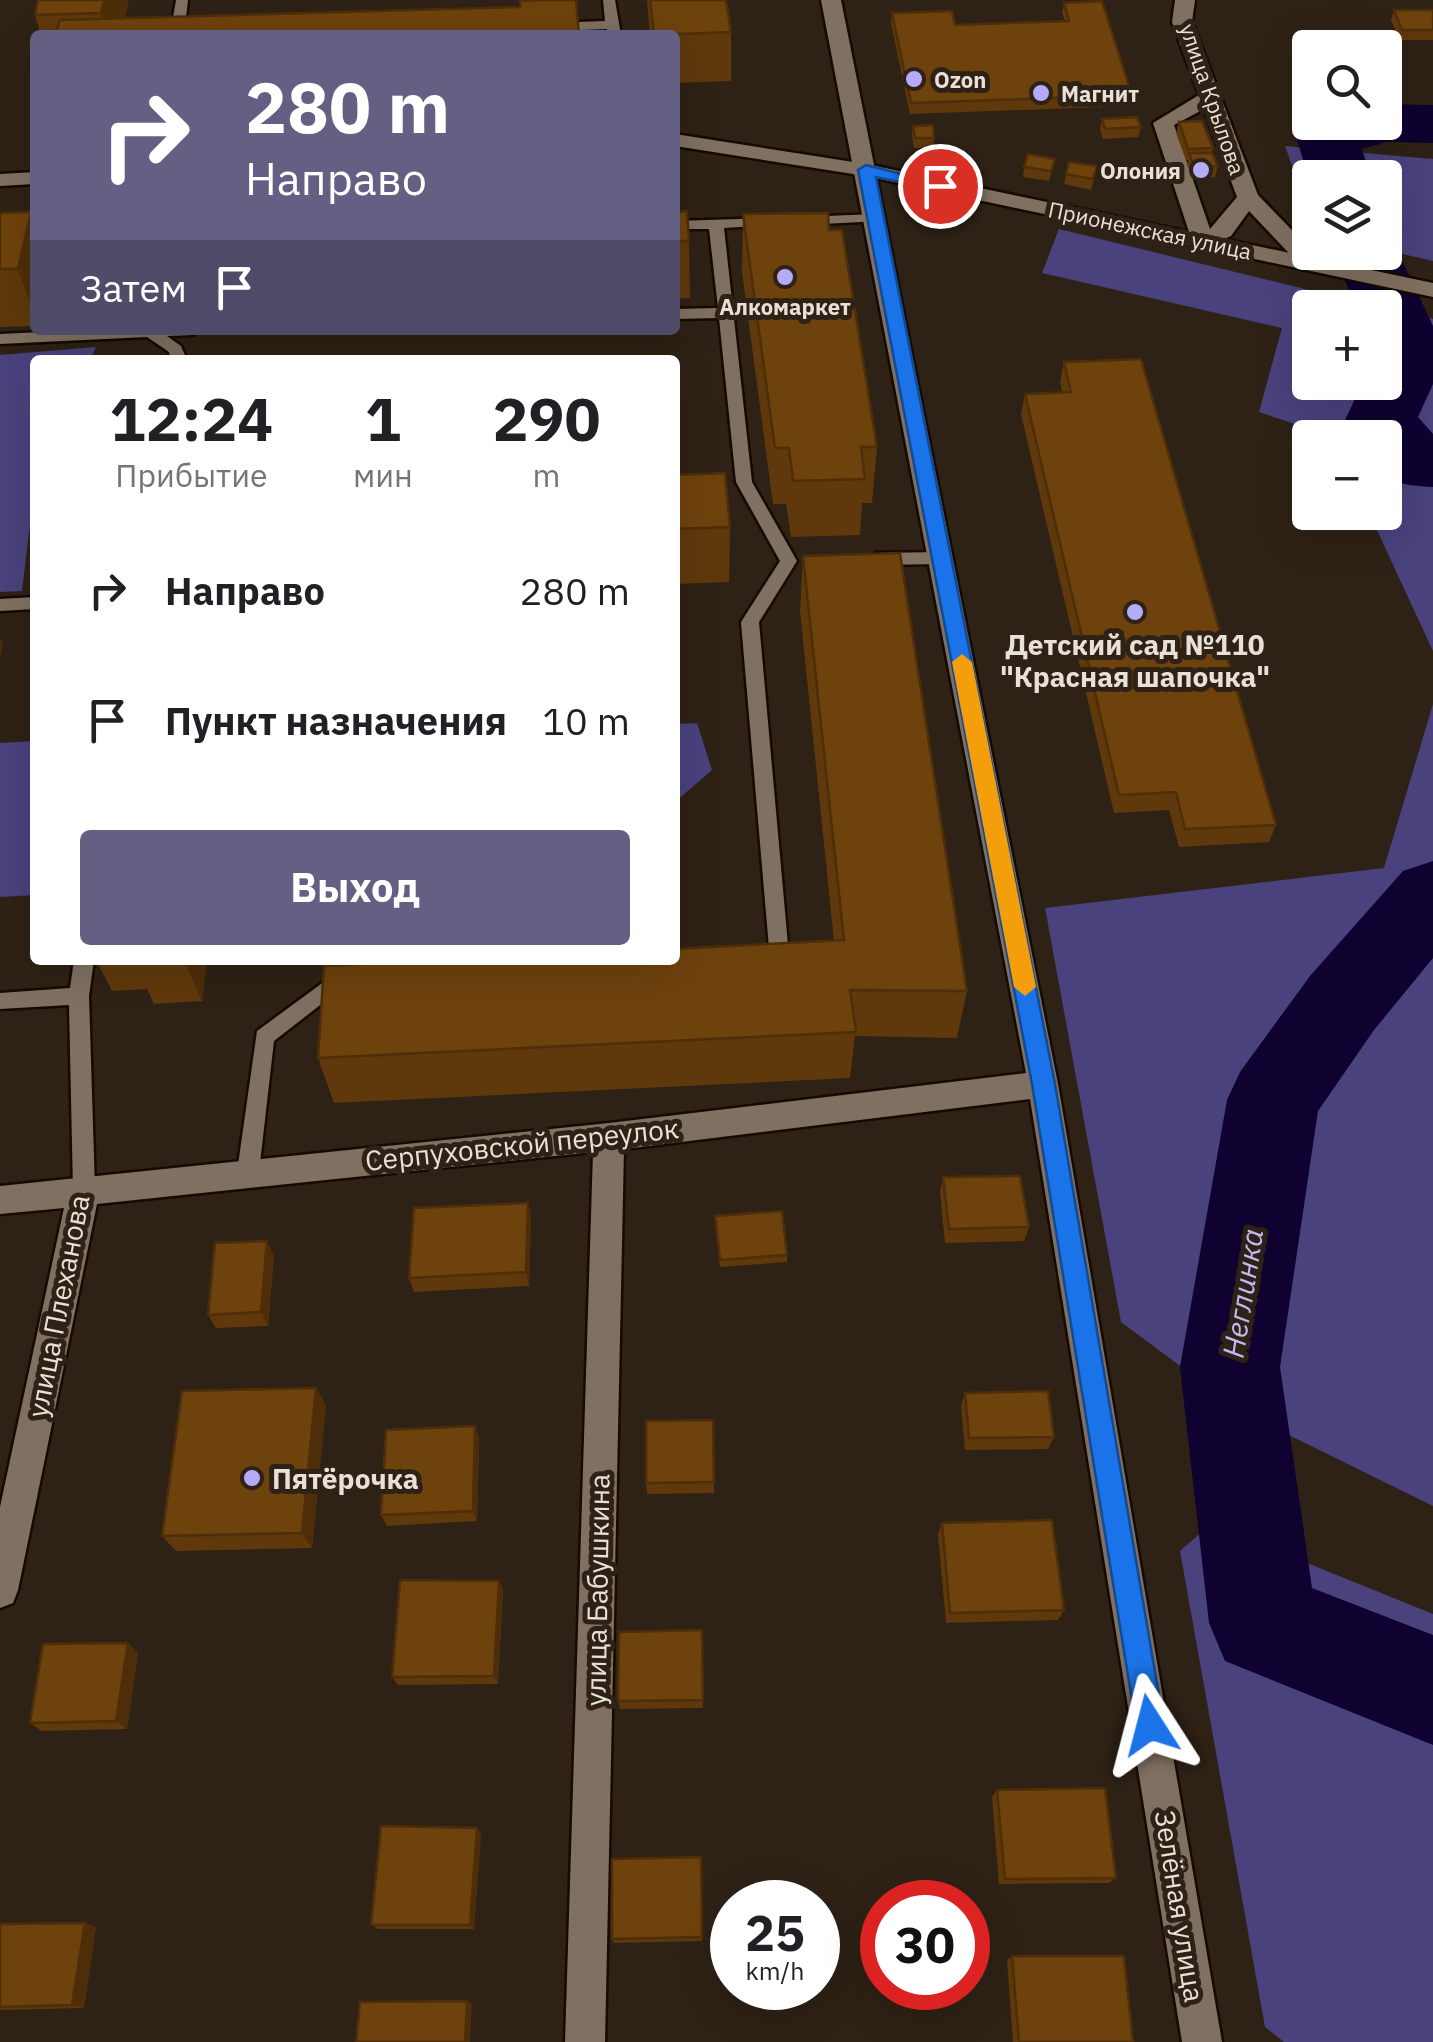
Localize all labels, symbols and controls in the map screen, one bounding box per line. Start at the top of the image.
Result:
street label: улица Крылова [1174,20,1253,179]
map controls [1292,30,1402,530]
button: search [1292,30,1402,140]
text: 280 m [245,61,450,152]
place label: Ozon [934,65,986,94]
marker: Ozon [903,68,925,90]
icon: right [80,70,210,200]
place label: Магнит [1061,79,1139,108]
marker: Магнит [1030,82,1052,104]
pin [898,144,983,229]
text: Направо [245,149,427,207]
place label: Олония [1100,156,1181,185]
icon: arrive [913,159,968,214]
marker: Олония [1190,159,1212,181]
button: layers [1292,160,1402,270]
street label: Прионежская улица [1046,194,1255,266]
icon: arrive [207,260,262,315]
text: Затем [80,263,187,312]
marker: Алкомаркет [774,266,796,288]
button: + [1292,290,1402,400]
place label: Алкомаркет [719,292,851,321]
text: 12:24 [110,379,273,458]
text: 1 [365,379,401,458]
text: 290 [492,379,600,458]
button: − [1292,420,1402,530]
text: Прибытие [115,454,268,496]
text: мин [353,454,413,496]
text: m [532,454,560,496]
icon: right [80,563,135,618]
text: Направо [165,566,325,615]
text: 280 m [519,566,630,615]
marker: Детский сад №110 "Красная шапочка" [1124,601,1146,623]
place label: Детский сад №110 "Красная шапочка" [1000,626,1270,695]
icon: arrive [80,693,135,748]
text: Пункт назначения [165,696,507,745]
text: 10 m [542,696,630,745]
button: Выход [80,830,630,945]
street label: Серпуховской переулок [363,1109,681,1179]
street label: улица Плеханова [18,1191,98,1420]
water label: Неглинка [1213,1226,1271,1360]
place label: Пятёрочка [272,1460,419,1497]
marker: Пятёрочка [241,1467,263,1489]
street label: улица Бабушкина [576,1473,618,1706]
position arrow [1098,1673,1202,1777]
street label: Зелёная улица [1147,1807,1213,2005]
speed limit sign: 30 [860,1880,990,2010]
text: 25 [745,1900,805,1965]
text: km/h [746,1954,804,1987]

